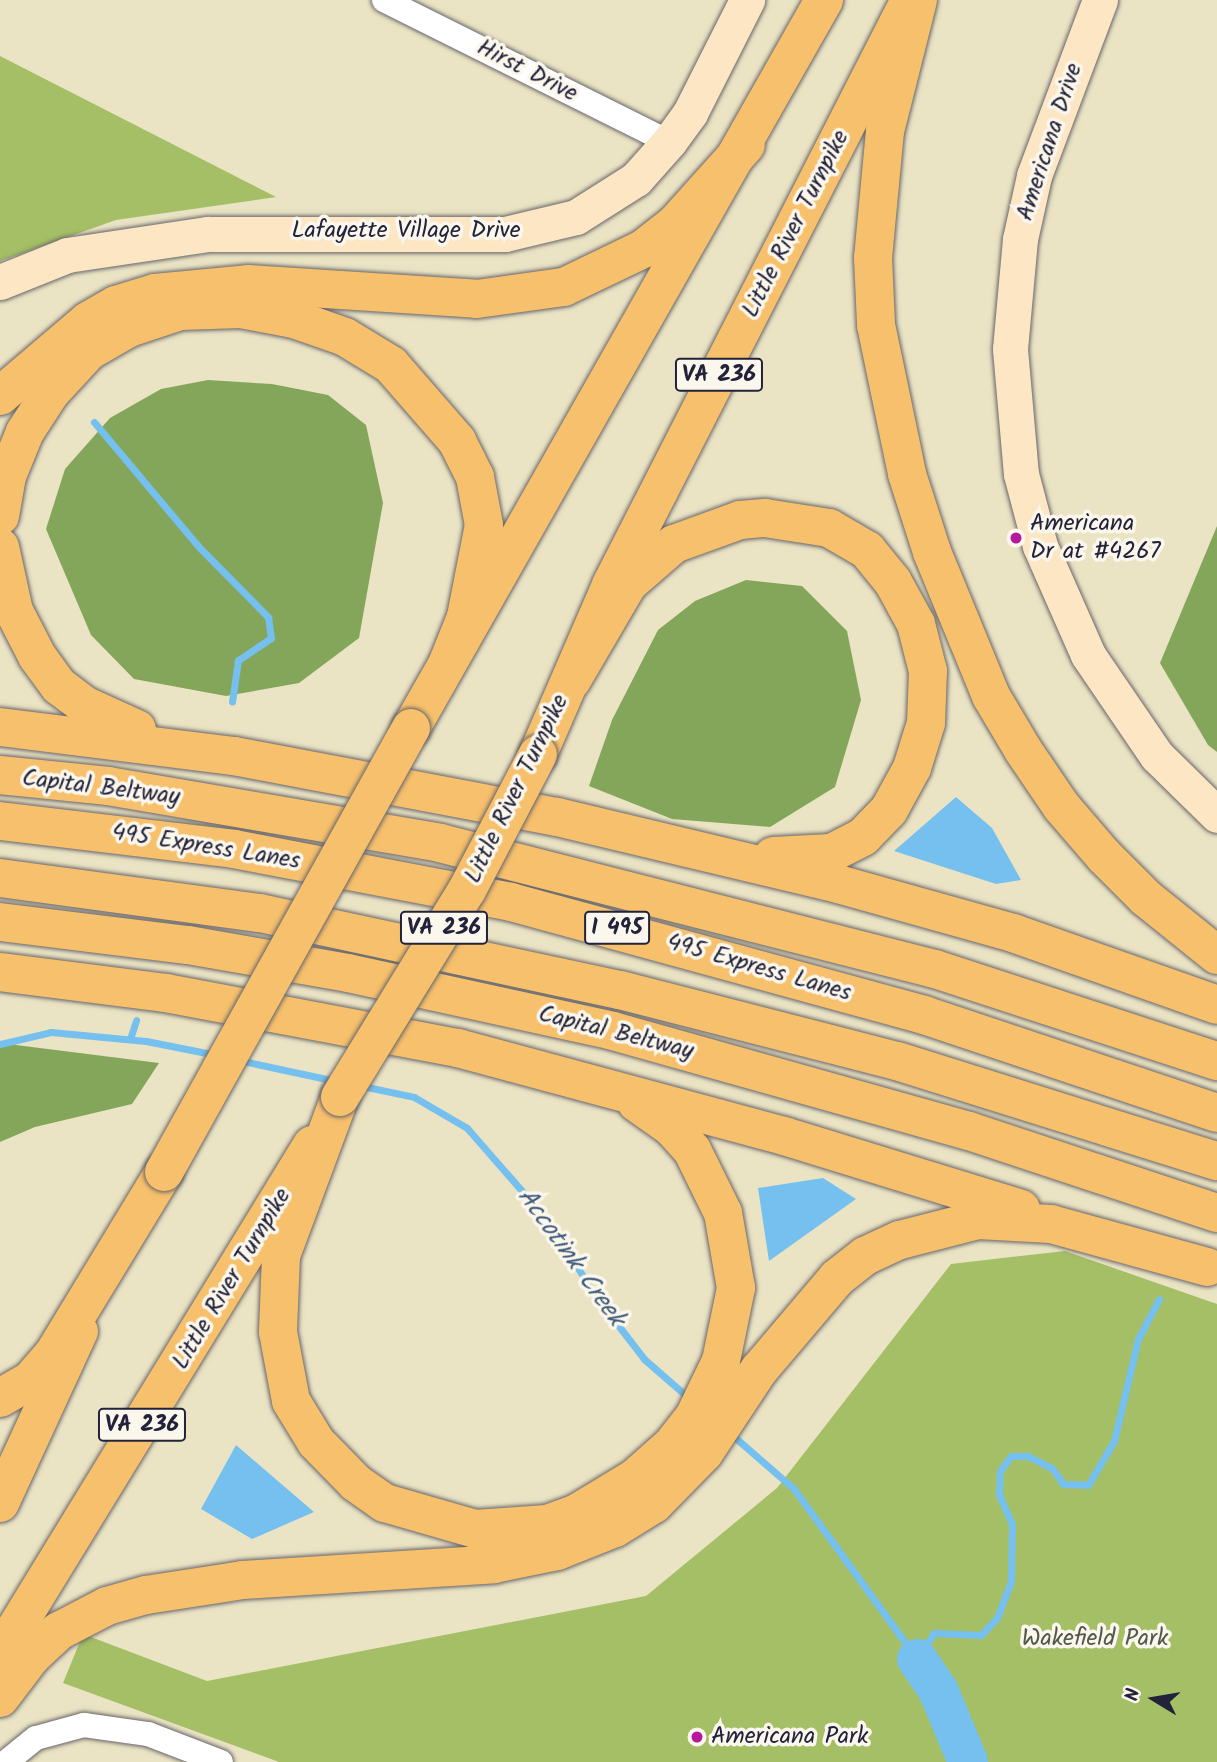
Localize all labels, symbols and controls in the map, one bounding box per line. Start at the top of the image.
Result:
street label: Hirst Drive [472,33,582,109]
street label: Americana Drive [1011,60,1089,224]
street label: Little River Turnpike [736,126,856,322]
street label: Lafayette Village Drive [291,217,521,245]
road number: VA 236 [674,356,764,394]
place label: Americana Dr at #4267 [1030,510,1161,566]
marker: Americana Dr at #4267 [1008,530,1024,546]
street label: Little River Turnpike [459,690,575,888]
street label: Capital Beltway [20,764,182,812]
street label: 495 Express Lanes [110,818,302,876]
road number: VA 236 [398,909,490,948]
road number: I 495 [584,909,650,948]
street label: 495 Express Lanes [664,928,854,1008]
street label: Capital Beltway [535,1000,697,1066]
street label: Little River Turnpike [167,1183,297,1375]
water label: Accotink Creek [509,1183,631,1333]
road number: VA 236 [96,1406,188,1444]
park label: Wakefield Park [1022,1625,1168,1653]
north arrow [1119,1664,1189,1734]
text: N [1118,1686,1149,1704]
place label: Americana Park [711,1723,868,1751]
marker: Americana Park [689,1729,705,1745]

